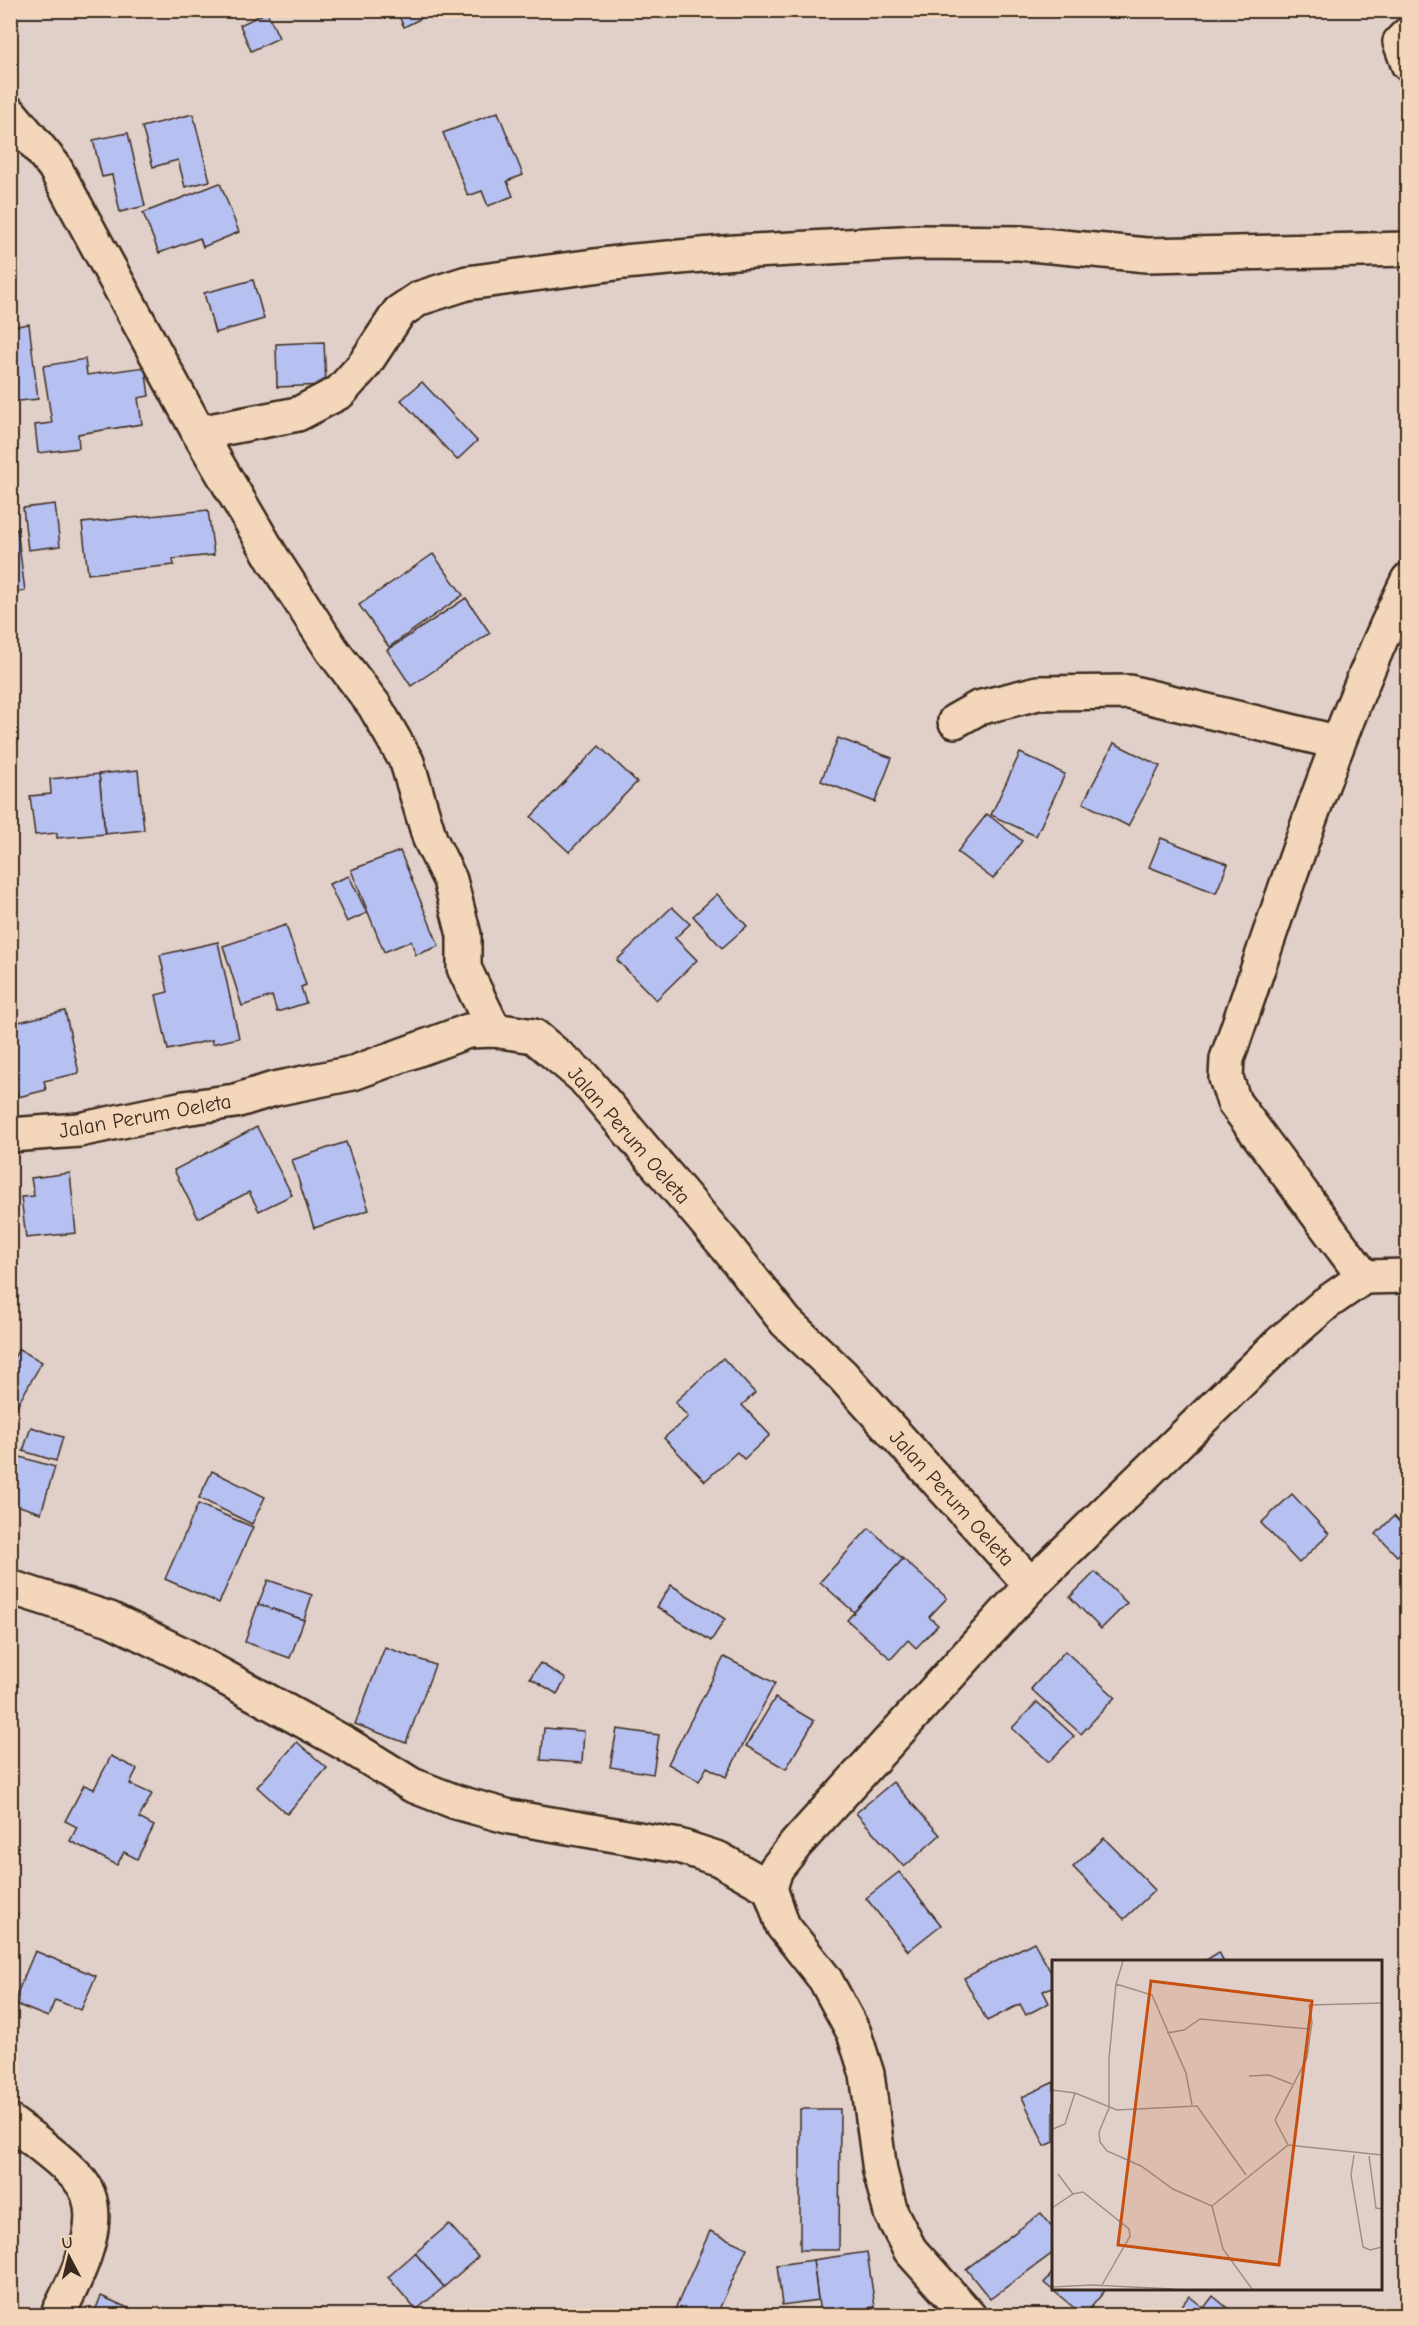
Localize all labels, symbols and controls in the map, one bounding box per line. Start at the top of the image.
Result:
street label: Jalan Perum Oeleta [563,1061,695,1209]
street label: Jalan Perum Oeleta [57,1089,233,1143]
street label: Jalan Perum Oeleta [885,1425,1019,1571]
inset map [1052,1960,1382,2290]
north arrow [39,2227,99,2287]
text: U [61,2234,74,2253]

